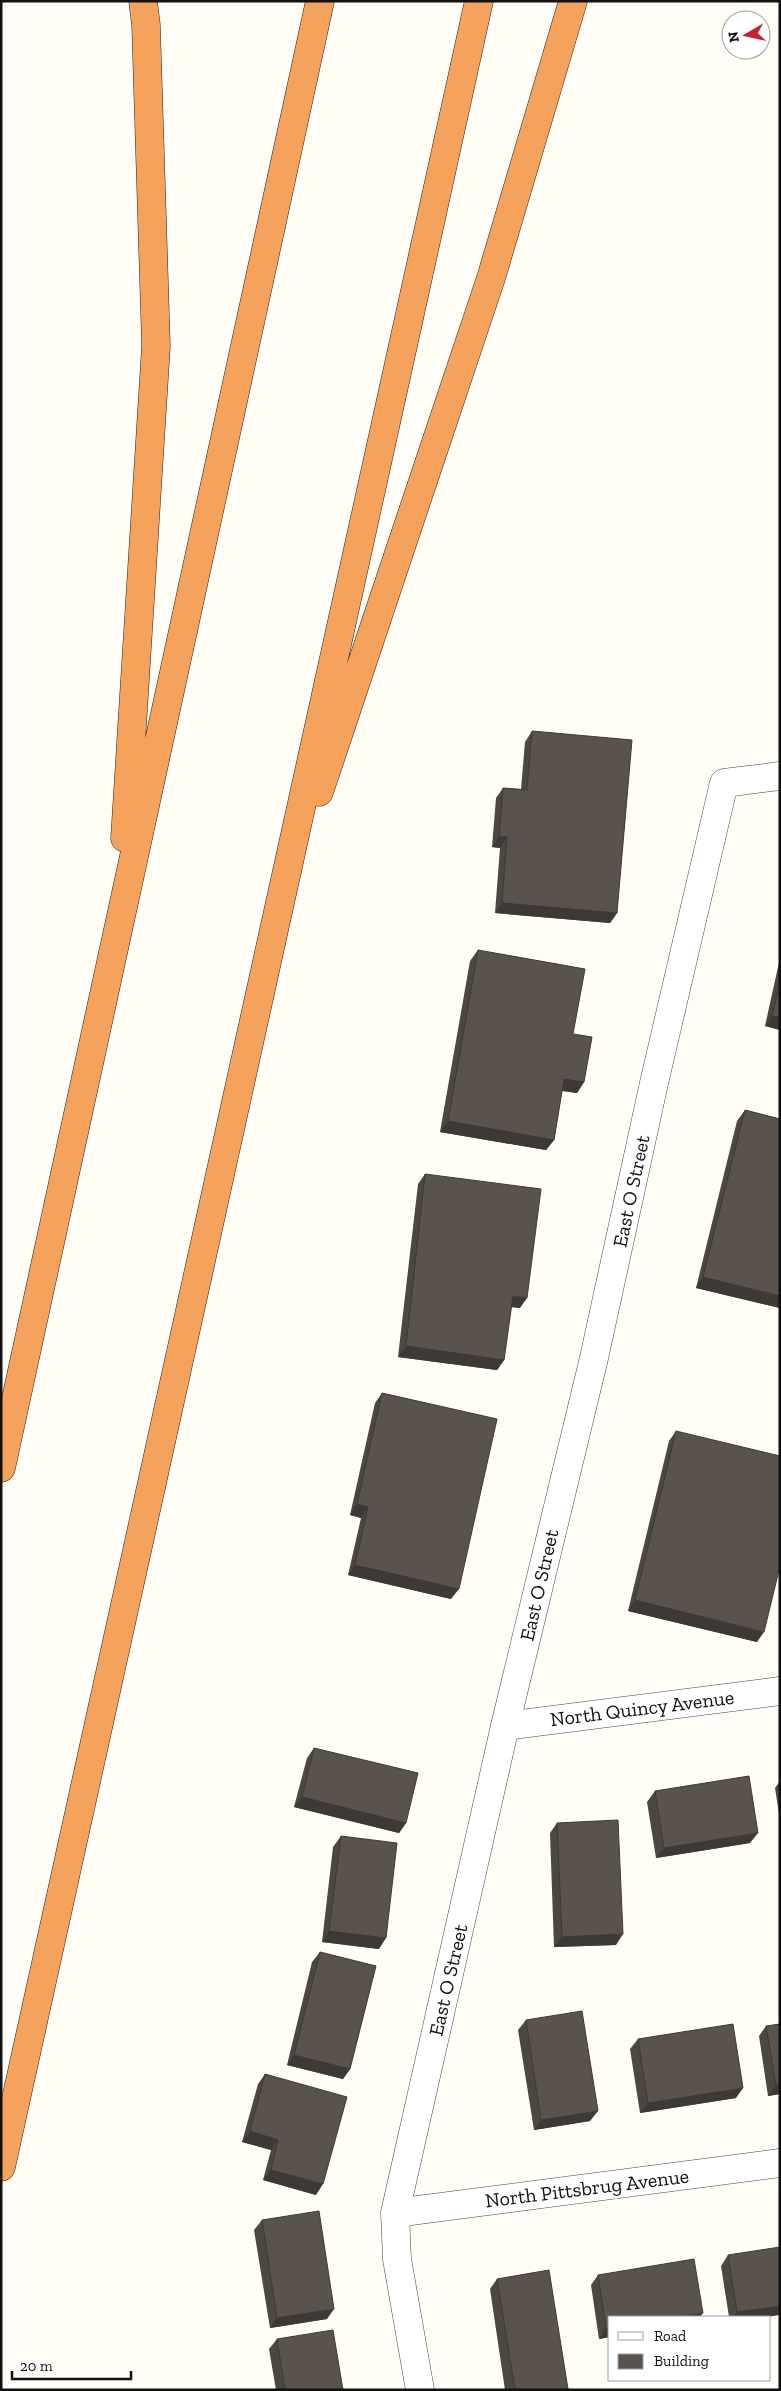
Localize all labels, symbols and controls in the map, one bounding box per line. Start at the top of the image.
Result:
north arrow [721,10,771,60]
text: N [724,30,743,44]
street label: East O Street [607,1132,655,1249]
street label: East O Street [514,1526,564,1643]
street label: North Quincy Avenue [549,1685,735,1731]
street label: East O Street [423,1921,473,2038]
street label: North Pittsbrug Avenue [484,2164,690,2212]
legend [608,2316,771,2381]
text: Road [654,2327,687,2345]
scale bar [12,2348,131,2380]
text: Building [654,2352,709,2370]
text: 20 m [20,2357,53,2375]

